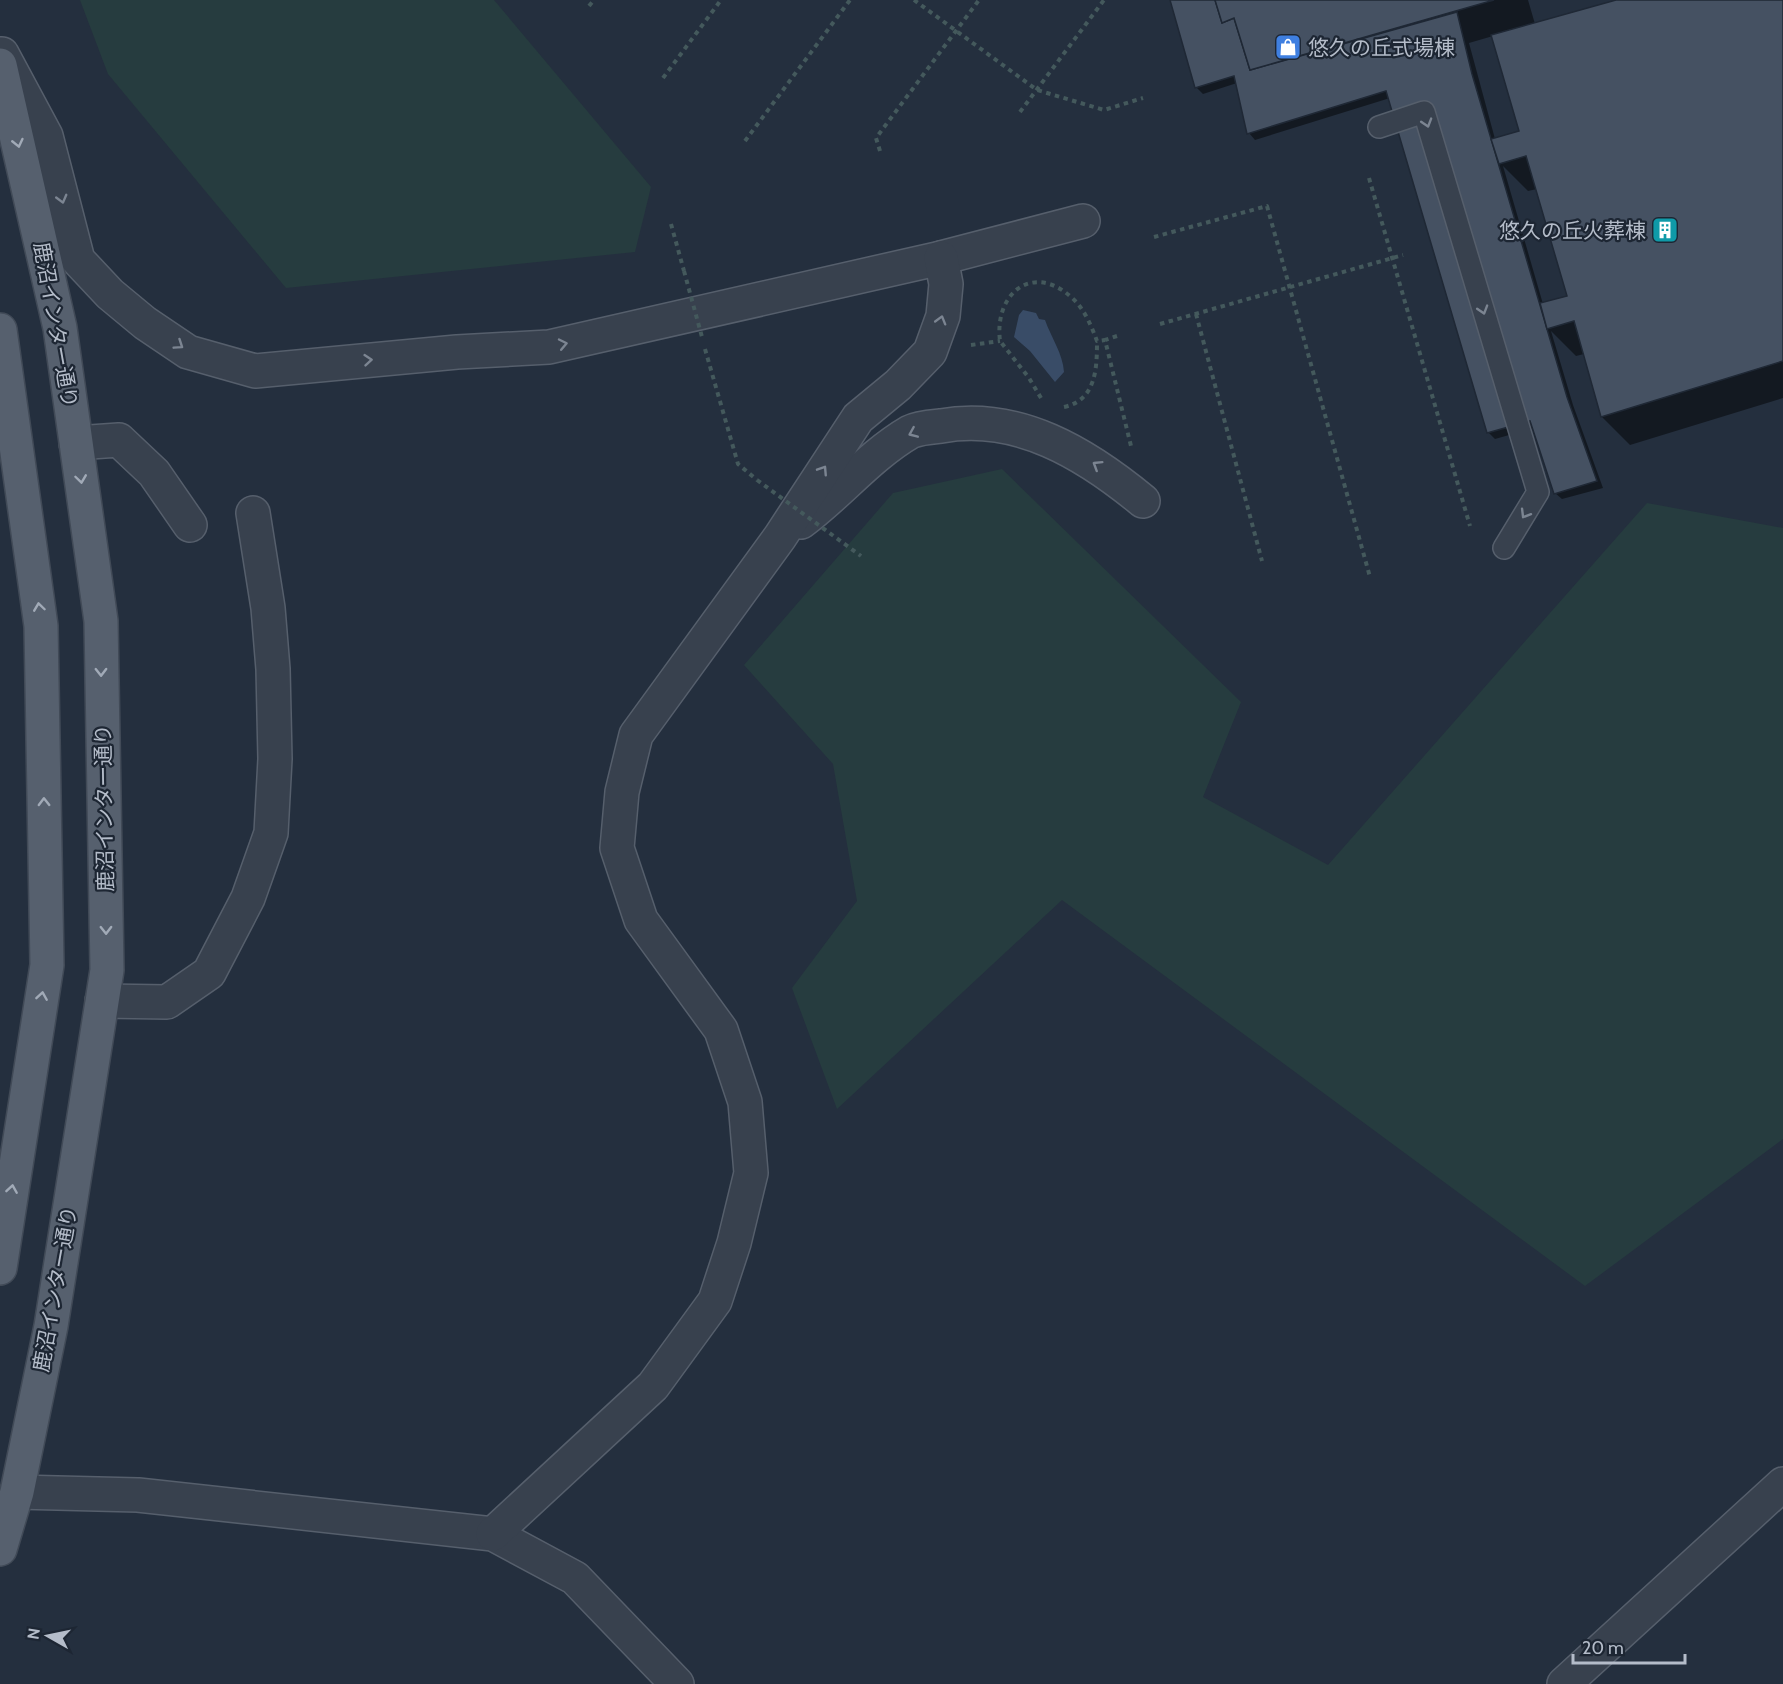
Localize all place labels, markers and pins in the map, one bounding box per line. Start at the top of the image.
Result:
shop icon: 悠久の丘式場棟 [1273,32,1303,62]
place label: 悠久の丘式場棟 [1308,35,1455,60]
building icon: 悠久の丘火葬棟 [1650,215,1680,245]
place label: 悠久の丘火葬棟 [1499,218,1646,243]

